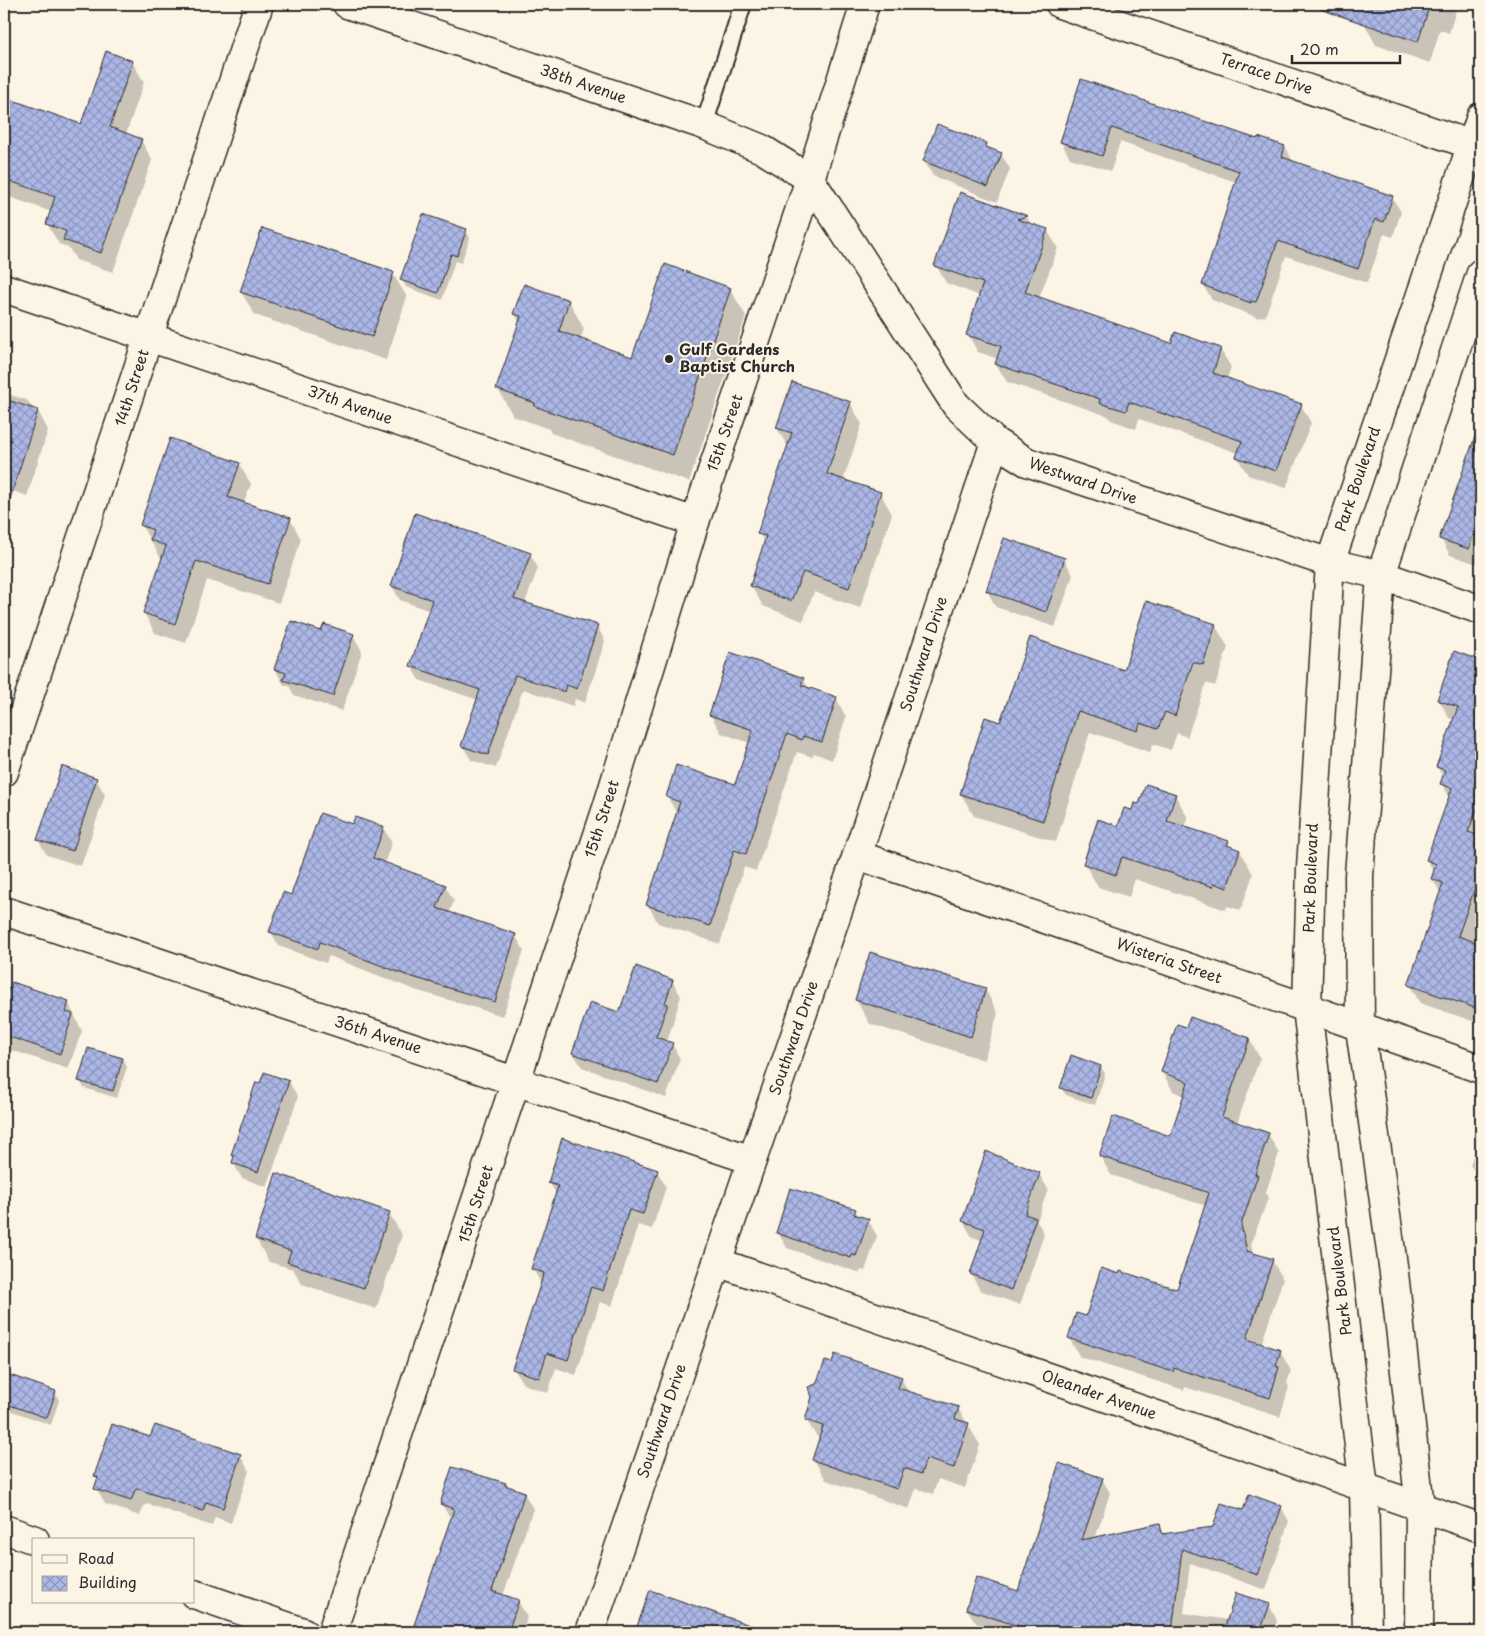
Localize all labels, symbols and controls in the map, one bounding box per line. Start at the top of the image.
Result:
scale bar [1292,32,1400,64]
text: 20 m [1300,37,1339,60]
street label: Terrace Drive [1217,46,1316,99]
street label: 38th Avenue [537,57,630,108]
place label: Gulf Gardens Baptist Church [679,337,795,377]
street label: 14th Street [107,346,154,429]
marker: Gulf Gardens Baptist Church [663,353,675,365]
street label: 37th Avenue [305,378,396,429]
street label: 15th Street [700,391,748,474]
street label: Park Boulevard [1328,423,1385,534]
street label: Westward Drive [1026,450,1141,509]
street label: Southward Drive [893,593,952,714]
street label: 15th Street [577,777,624,861]
street label: Park Boulevard [1296,823,1323,933]
street label: Wisteria Street [1114,931,1225,988]
street label: Southward Drive [762,977,823,1098]
street label: 36th Avenue [332,1009,425,1059]
street label: 15th Street [451,1162,498,1246]
street label: Park Boulevard [1320,1225,1357,1337]
street label: Southward Drive [630,1360,691,1481]
street label: Oleander Avenue [1039,1363,1160,1424]
legend [32,1538,195,1604]
text: Road [78,1546,114,1569]
text: Building [78,1570,137,1593]

